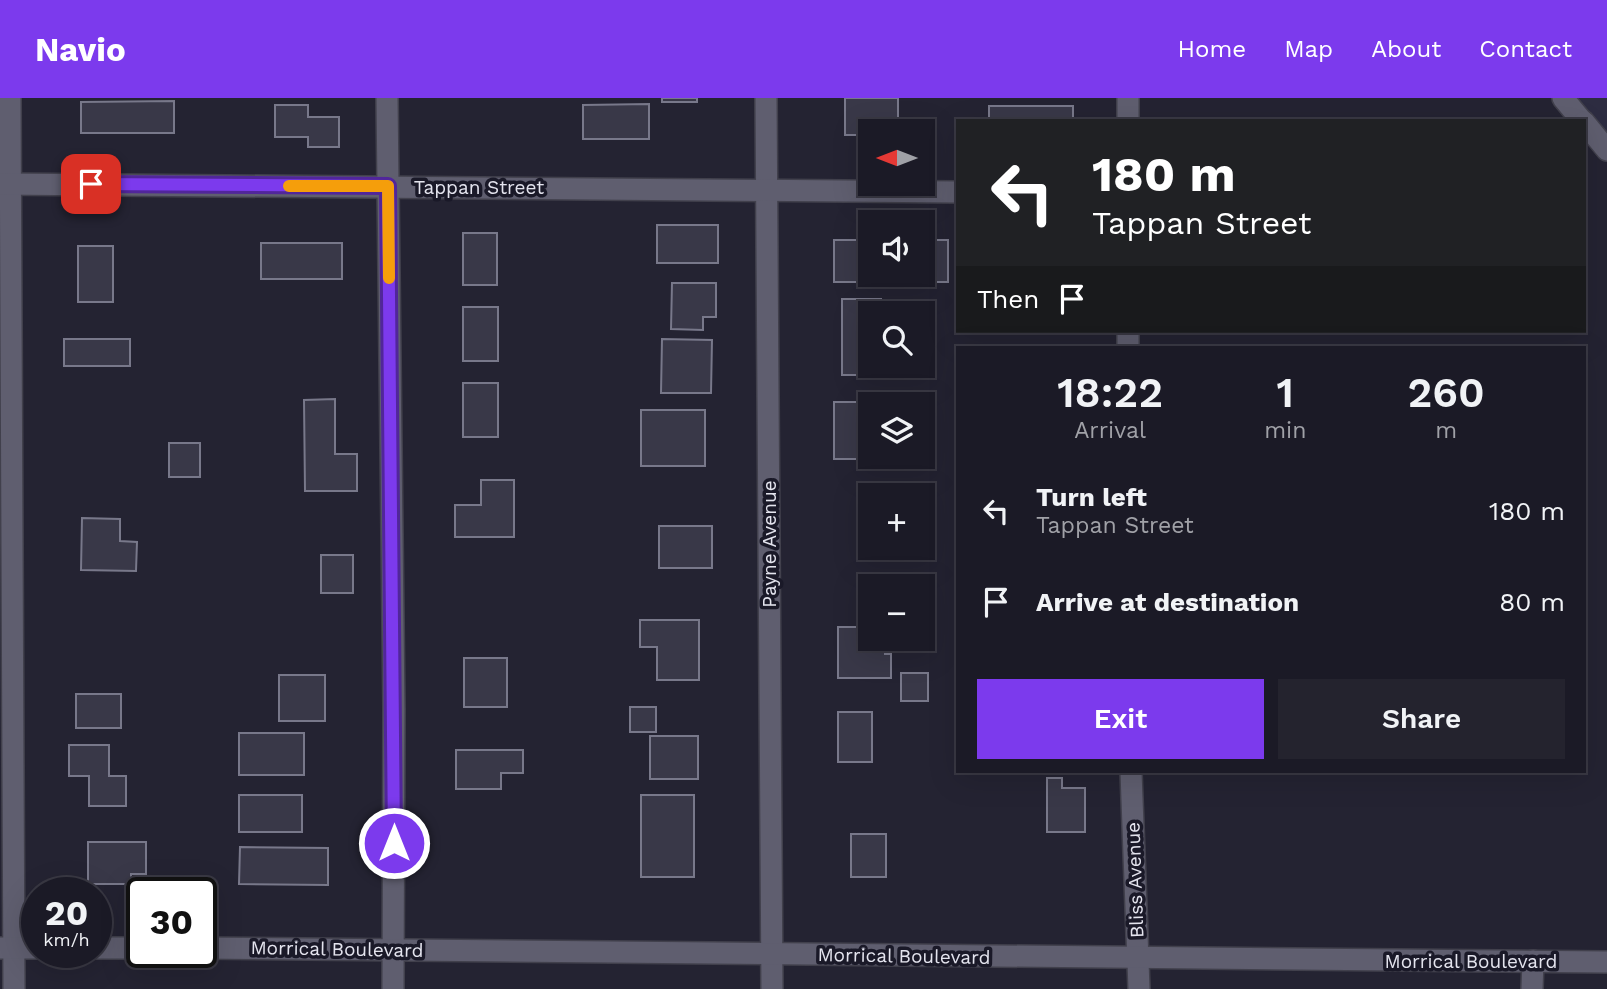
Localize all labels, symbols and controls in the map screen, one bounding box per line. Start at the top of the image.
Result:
text: Navio [35,30,126,69]
text: Home [1178,35,1246,63]
text: Map [1284,35,1333,63]
text: About [1371,35,1441,63]
text: Contact [1479,35,1572,63]
north arrow [858,119,934,196]
map controls [858,119,935,651]
text: 180 m [1092,145,1236,203]
icon: left [977,147,1068,238]
pin [61,154,121,214]
icon: arrive [72,165,110,203]
street label: Tappan Street [414,176,544,199]
text: Tappan Street [1092,204,1312,242]
button: sound [858,210,935,287]
icon: arrive [1053,280,1091,318]
text: Then [977,284,1039,314]
button: search [858,301,935,378]
text: 18:22 [1057,368,1163,417]
text: 1 [1277,368,1294,417]
text: 260 [1408,368,1485,417]
button: layers [858,392,935,469]
text: Arrival [1074,417,1146,444]
text: min [1264,417,1306,444]
text: m [1435,417,1457,444]
street label: Payne Avenue [758,480,781,608]
text: Turn left [1036,482,1147,512]
button: + [858,483,935,560]
icon: left [977,492,1015,530]
text: 180 m [1489,496,1565,526]
text: Tappan Street [1036,512,1194,539]
button: − [858,574,935,651]
icon: arrive [977,583,1015,621]
text: Arrive at destination [1036,587,1299,617]
text: 80 m [1499,587,1565,617]
button: Exit [977,679,1264,759]
button: Share [1278,679,1565,759]
position arrow [357,806,431,880]
street label: Bliss Avenue [1121,822,1149,938]
speed limit sign: 30 [126,877,217,968]
text: 20 [45,892,88,934]
text: km/h [43,929,90,950]
street label: Morrical Boulevard [250,936,424,962]
street label: Morrical Boulevard [817,943,991,969]
street label: Morrical Boulevard [1385,950,1557,973]

